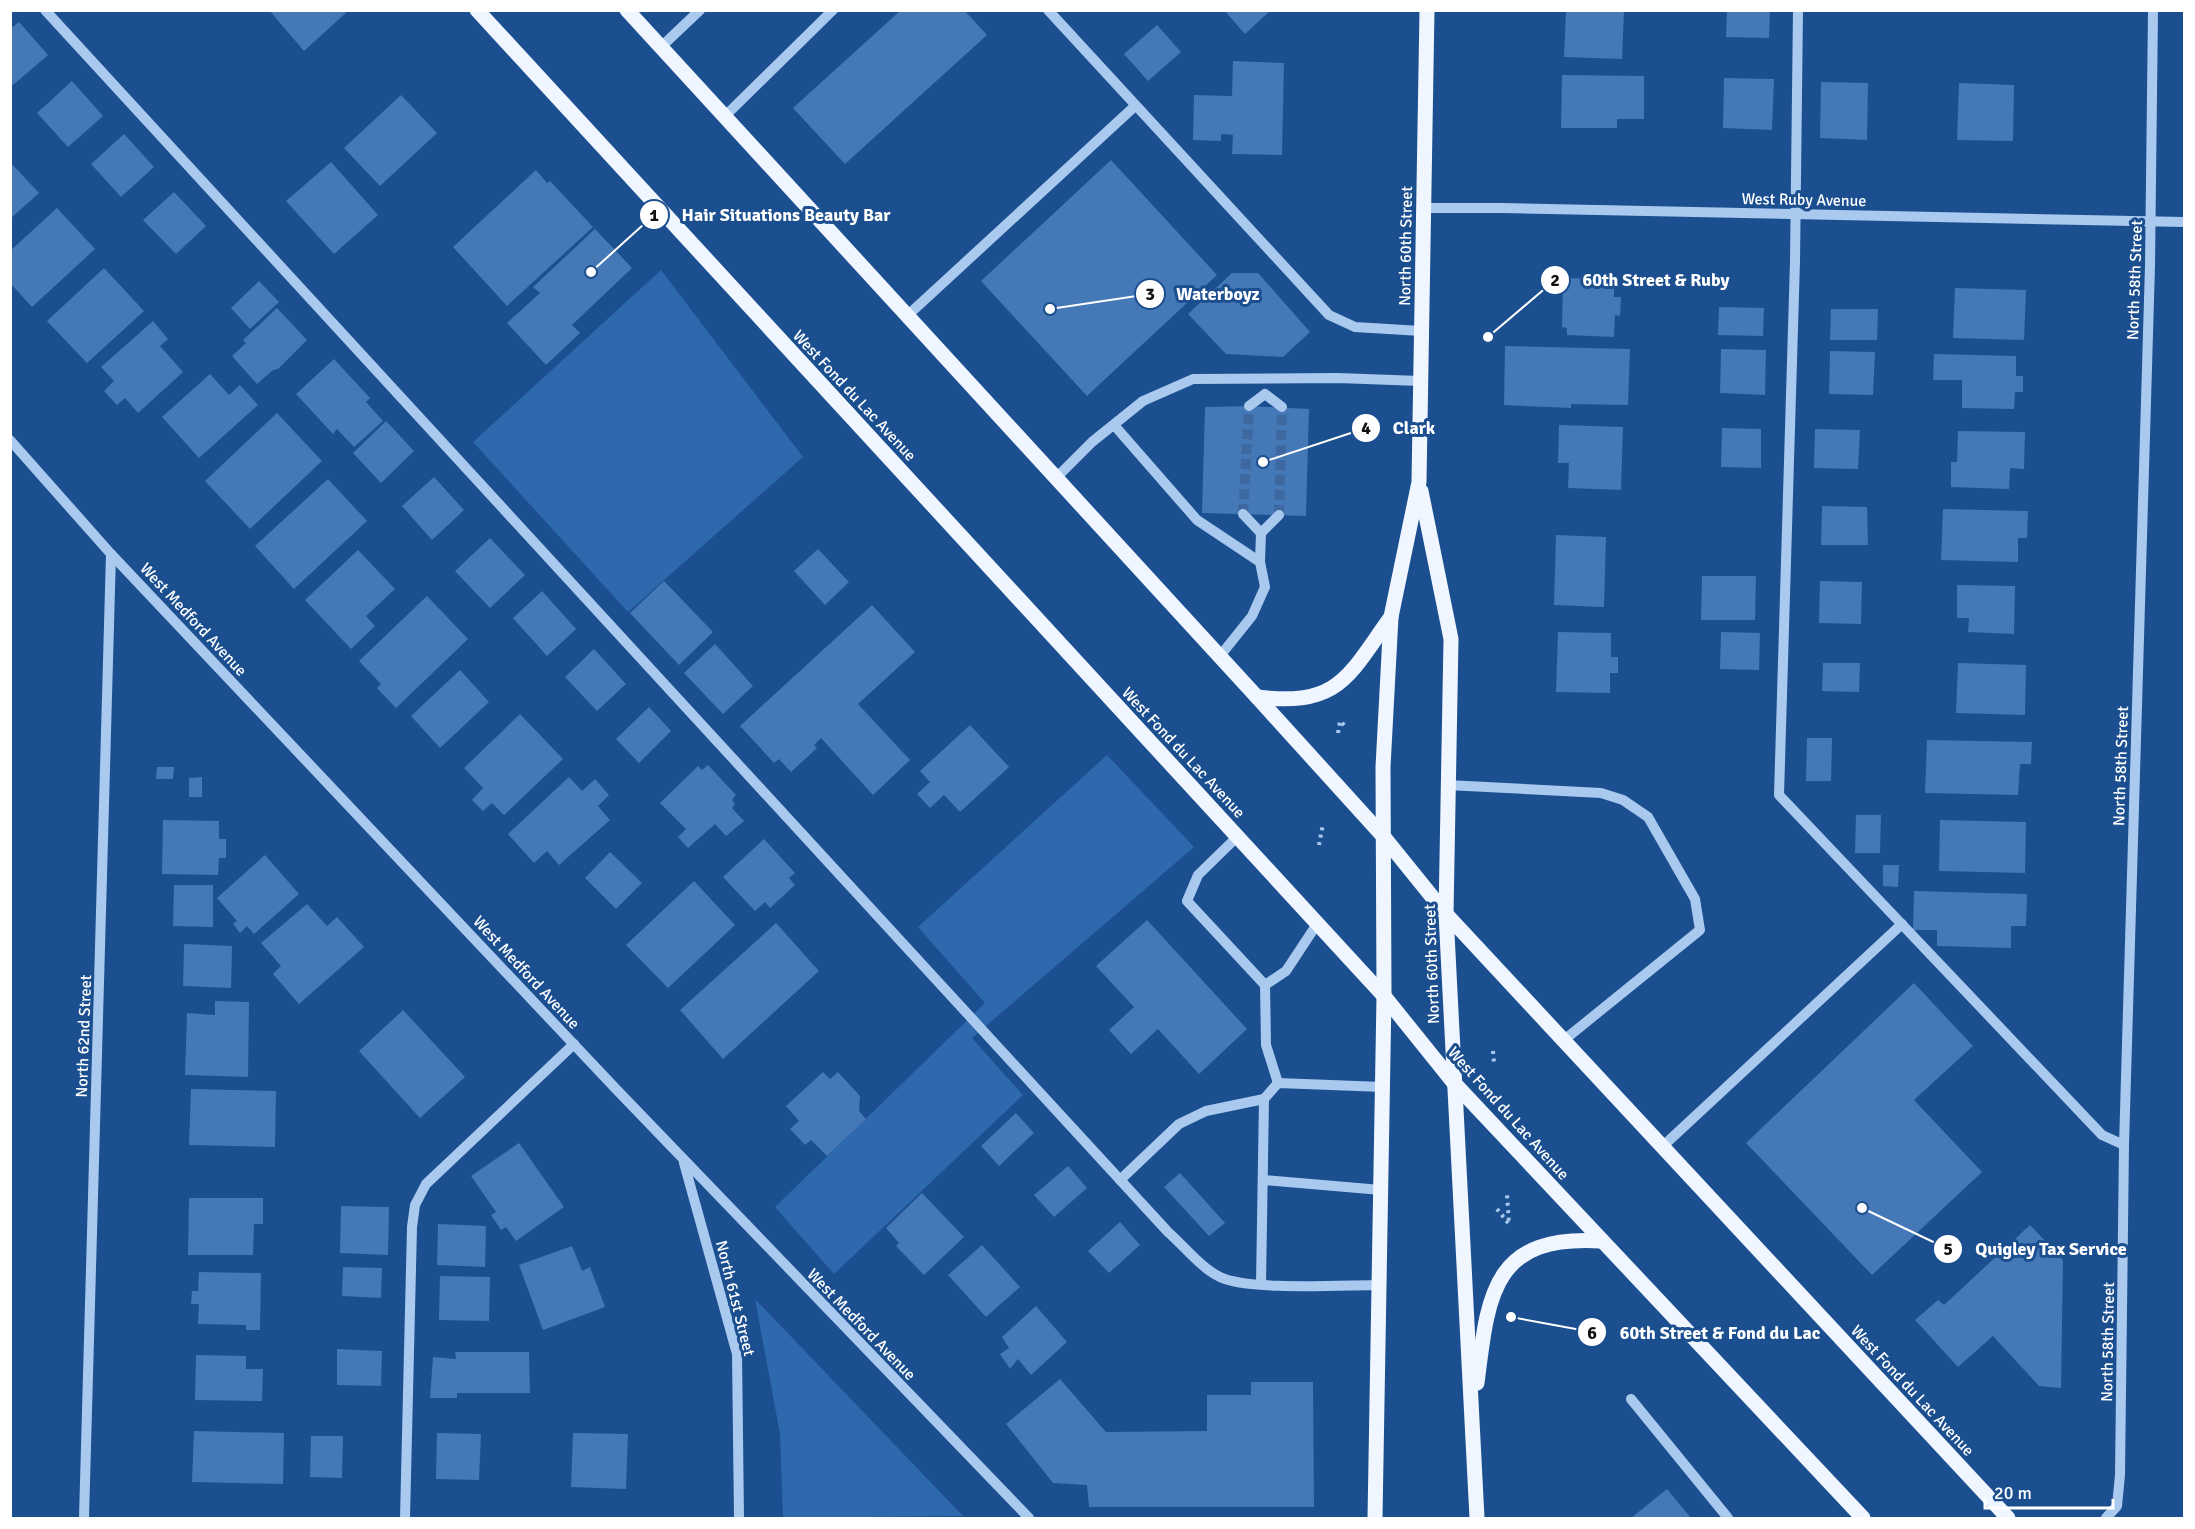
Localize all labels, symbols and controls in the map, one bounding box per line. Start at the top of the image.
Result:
street label: North 60th Street [1395,185,1417,306]
street label: West Ruby Avenue [1742,189,1866,211]
callout: Hair Situations Beauty Bar [639,197,902,233]
text: 1 [649,204,659,226]
text: Hair Situations Beauty Bar [682,204,891,226]
street label: North 58th Street [2123,219,2147,340]
callout: 60th Street & Ruby [1540,262,1741,298]
text: 2 [1550,269,1560,291]
text: 60th Street & Ruby [1582,269,1730,291]
callout: Waterboyz [1135,276,1272,312]
text: 3 [1145,283,1155,305]
text: Waterboyz [1176,283,1260,305]
street label: West Fond du Lac Avenue [788,326,920,465]
callout: Clark [1351,410,1447,446]
text: 4 [1361,417,1371,439]
text: Clark [1393,417,1436,439]
street label: West Medford Avenue [136,559,251,681]
street label: West Fond du Lac Avenue [1117,683,1249,822]
street label: North 58th Street [2109,705,2133,826]
street label: North 60th Street [1420,903,1444,1024]
street label: West Medford Avenue [469,912,584,1034]
street label: North 62nd Street [72,974,96,1098]
street label: West Fond du Lac Avenue [1443,1043,1573,1184]
callout: Quigley Tax Service [1933,1231,2139,1267]
street label: North 61st Street [711,1238,759,1358]
text: 5 [1943,1238,1953,1260]
text: Quigley Tax Service [1975,1238,2127,1260]
street label: West Medford Avenue [803,1265,920,1385]
street label: North 58th Street [2097,1281,2119,1402]
callout: 60th Street & Fond du Lac [1577,1314,1832,1350]
street label: West Fond du Lac Avenue [1846,1321,1978,1460]
text: 6 [1587,1322,1597,1344]
text: 60th Street & Fond du Lac [1620,1322,1821,1344]
scale bar [1985,1472,2112,1510]
text: 20 m [1994,1482,2032,1504]

